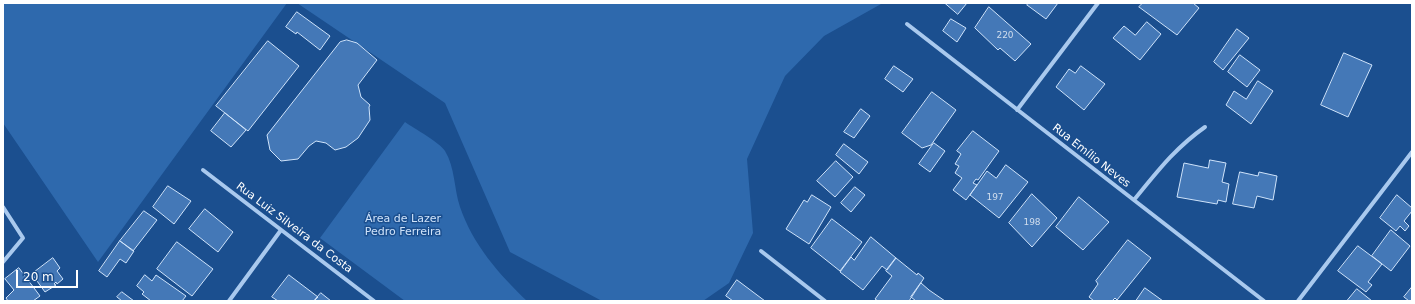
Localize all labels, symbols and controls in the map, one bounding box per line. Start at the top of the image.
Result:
house number: 220 [996,31,1014,41]
street label: Rua Emílio Neves [1049,121,1133,191]
street label: Rua Luiz Silveira da Costa [233,180,355,276]
house number: 197 [986,193,1004,203]
park label: Área de Lazer Pedro Ferreira [365,212,441,238]
house number: 198 [1023,218,1041,228]
scale bar [18,262,80,288]
text: 20 m [23,270,54,284]

